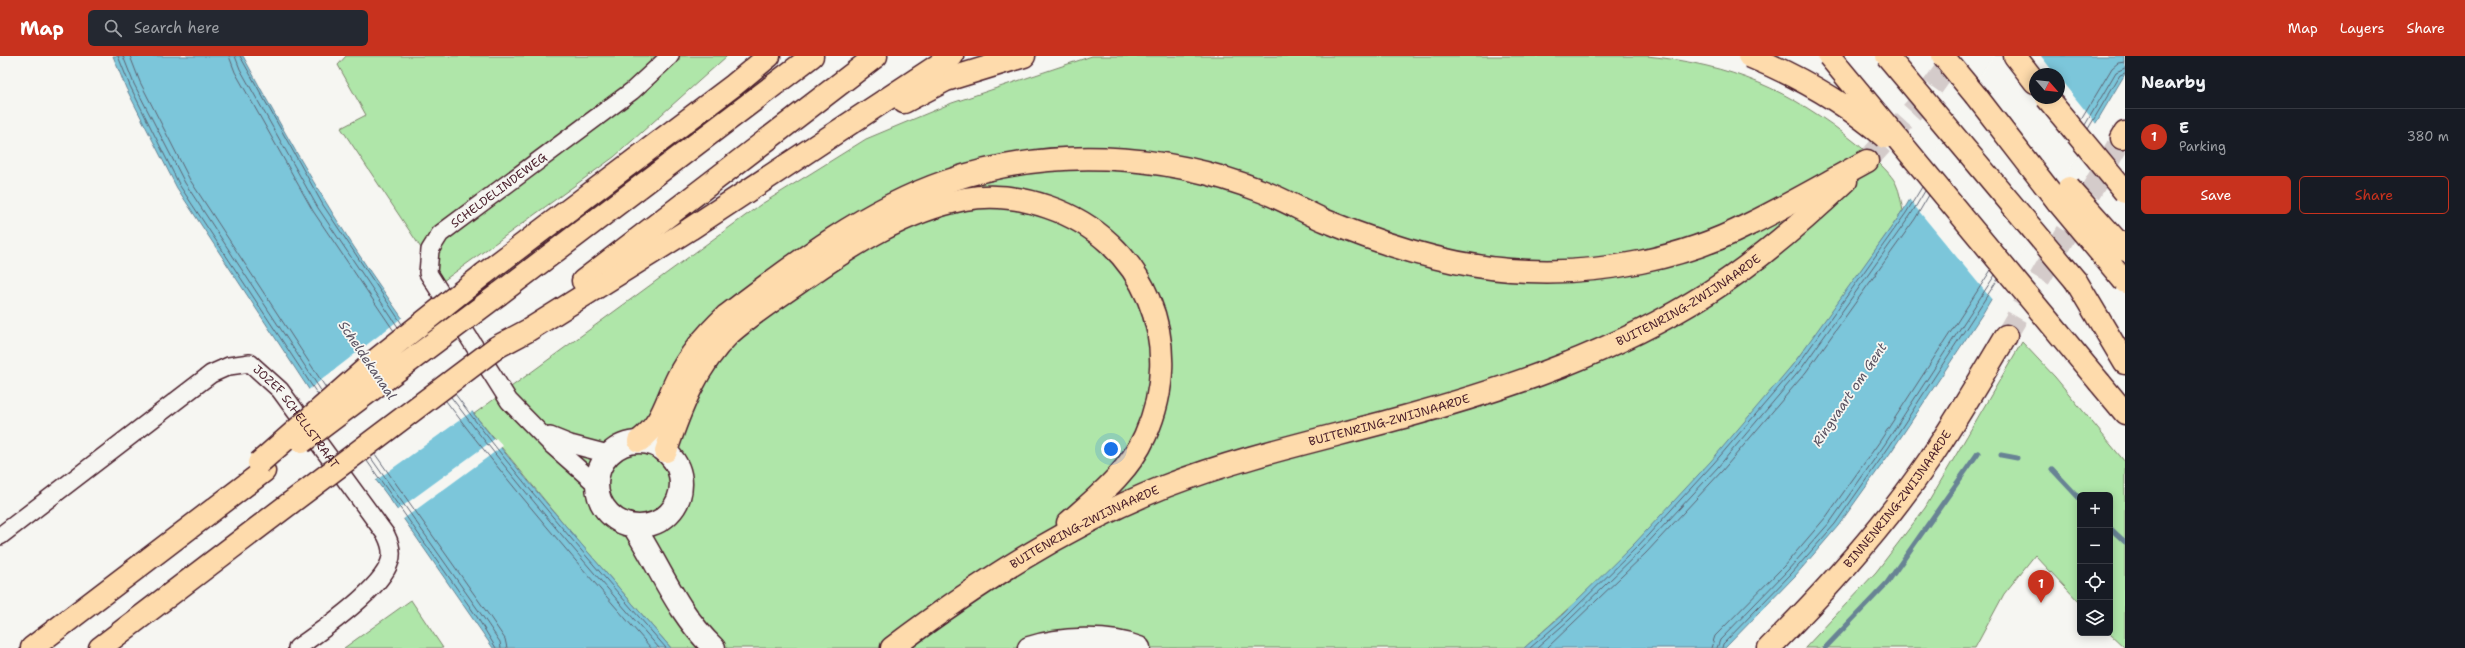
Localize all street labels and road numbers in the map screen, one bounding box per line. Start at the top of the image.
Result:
street label: SCHELDELINDEWEG [447,149,550,231]
street label: BUITENRING-ZWIJNAARDE [1613,251,1764,350]
street label: JOZEF SCHELLSTRAAT [249,361,343,472]
street label: BUITENRING-ZWIJNAARDE [1307,390,1472,450]
street label: BINNENRING-ZWIJNAARDE [1840,427,1955,571]
street label: BUITENRING-ZWIJNAARDE [1007,482,1162,572]

